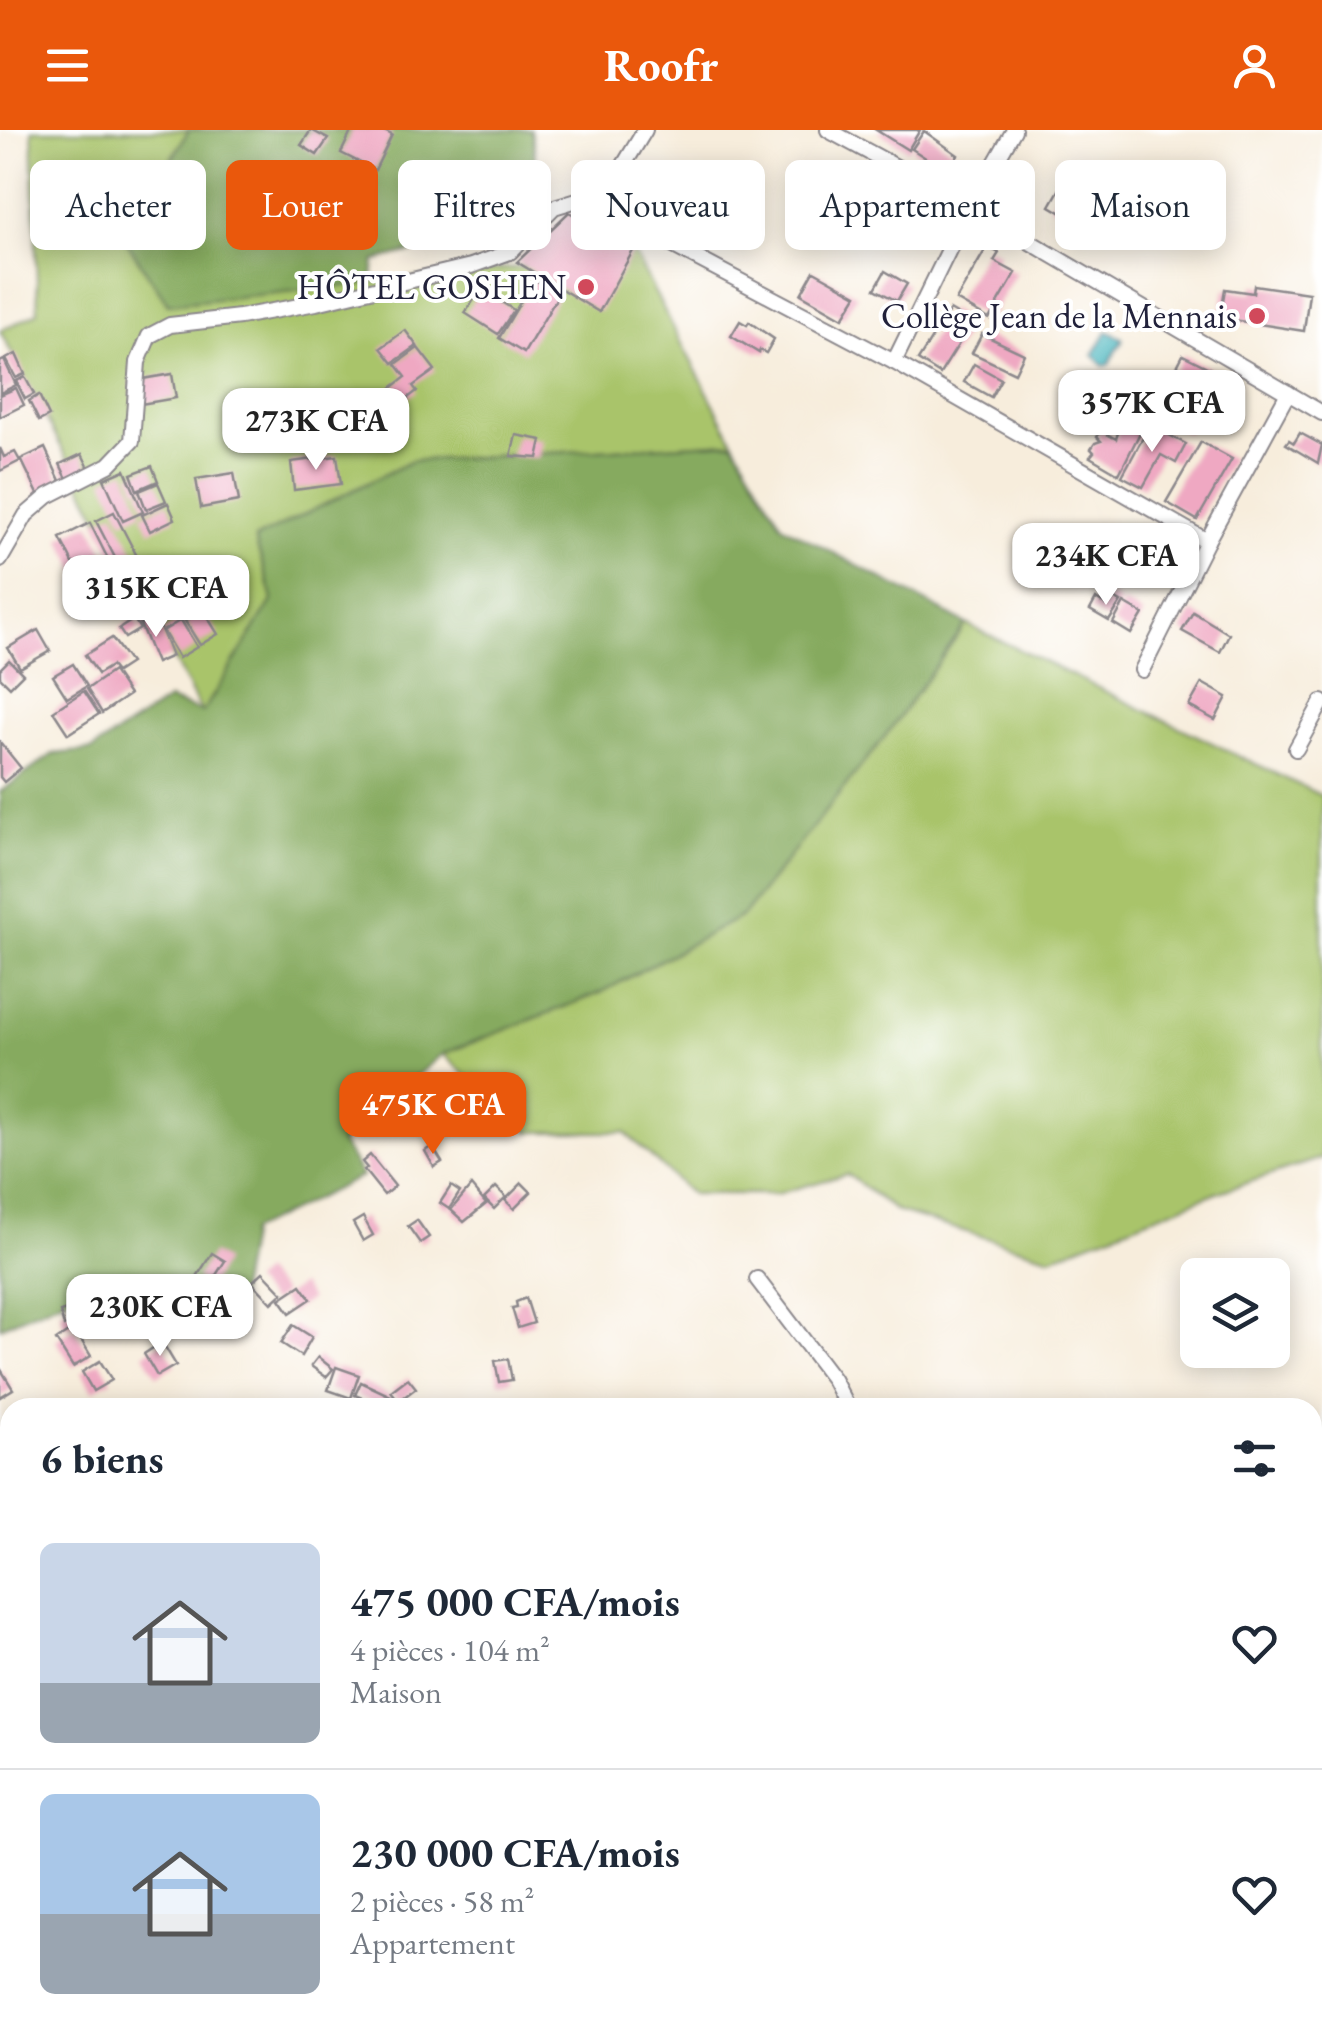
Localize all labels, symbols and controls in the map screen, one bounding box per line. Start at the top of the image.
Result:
text: Roofr [604,36,718,94]
icon: menu [40,38,95,93]
icon: person [1227,38,1282,93]
chip: Acheter [30,160,206,250]
chip: Louer [226,160,378,250]
chip: Filtres [398,160,551,250]
chip: Nouveau [571,160,765,250]
chip: Appartement [785,160,1035,250]
chip: Maison [1055,160,1226,250]
place label: HÔTEL GOSHEN [297,264,566,309]
marker: HÔTEL GOSHEN [575,276,597,298]
place label: Collège Jean de la Mennais [881,293,1237,338]
marker: Collège Jean de la Mennais [1246,305,1268,327]
pin: 357K CFA [1049,370,1255,455]
text: 357K CFA [1080,381,1224,423]
pin: 273K CFA [213,388,419,473]
text: 273K CFA [244,399,388,441]
pin: 234K CFA [1003,523,1209,608]
text: 234K CFA [1034,534,1178,576]
pin: 315K CFA [53,555,259,640]
text: 315K CFA [84,566,228,608]
pin: 475K CFA [330,1072,536,1157]
text: 475K CFA [361,1083,505,1125]
map controls [1180,1258,1290,1368]
button: layers [1180,1258,1290,1368]
pin: 230K CFA [57,1274,263,1359]
text: 230K CFA [88,1285,232,1327]
text: 6 biens [40,1431,164,1486]
icon: filters [1227,1431,1282,1486]
text: 475 000 CFA/mois [350,1574,680,1629]
icon: home [120,1583,240,1703]
icon: heart [1227,1616,1282,1671]
text: 4 pièces · 104 m² [350,1629,550,1671]
text: Maison [350,1671,442,1713]
text: 230 000 CFA/mois [350,1825,680,1880]
icon: home [120,1834,240,1954]
icon: heart [1227,1867,1282,1922]
text: 2 pièces · 58 m² [350,1880,534,1922]
text: Appartement [350,1922,515,1964]

